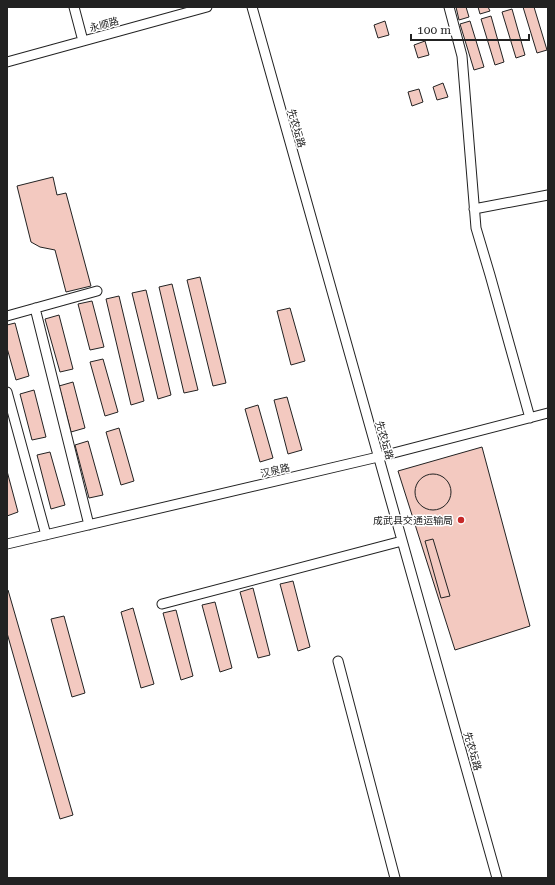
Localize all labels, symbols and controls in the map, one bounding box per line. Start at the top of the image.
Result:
street label: 永顺路 [88,15,120,34]
scale bar [411,16,529,42]
text: 100 m [417,23,451,37]
street label: 先农坛路 [286,107,307,149]
street label: 先农坛路 [374,419,395,461]
street label: 汉泉路 [259,462,291,479]
place label: 成武县交通运输局 [373,515,453,526]
marker: 成武县交通运输局 [456,515,466,525]
street label: 先农坛路 [462,730,483,772]

